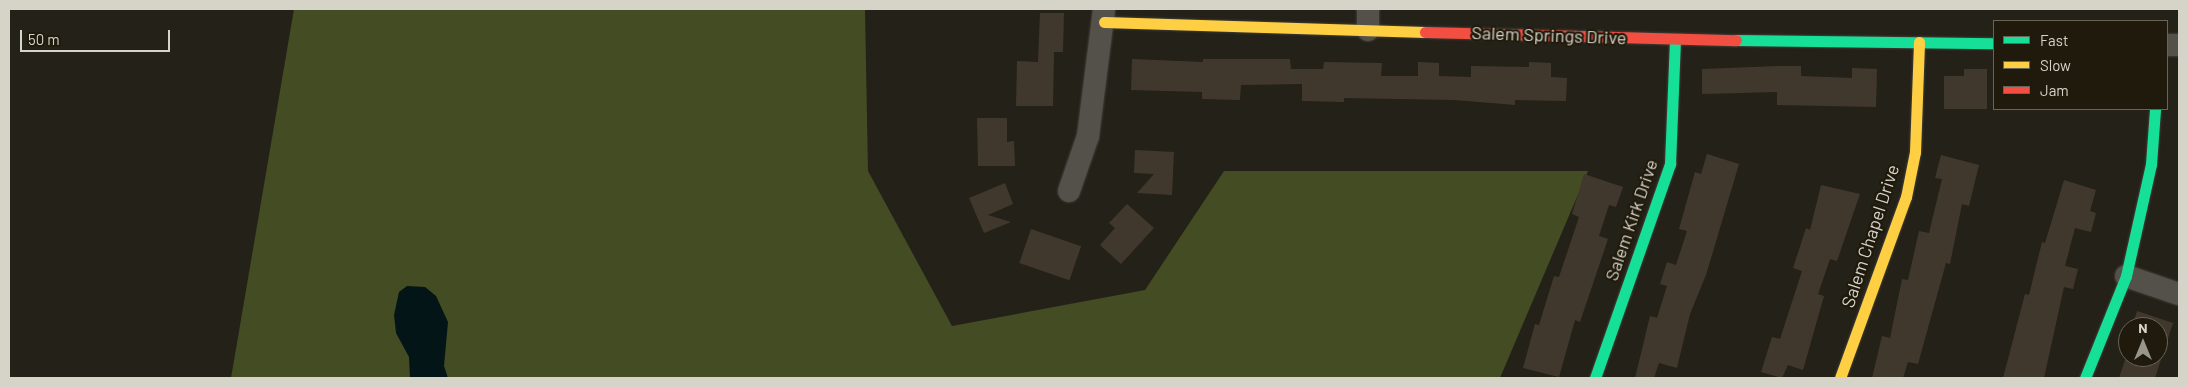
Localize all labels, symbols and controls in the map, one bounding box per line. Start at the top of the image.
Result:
scale bar [22,20,172,52]
legend [1993,20,2168,110]
street label: Salem Springs Drive [1471,22,1627,48]
text: 50 m [28,30,60,48]
text: Fast [2040,31,2068,49]
text: Slow [2040,56,2071,74]
text: Jam [2040,81,2069,99]
street label: Salem Kirk Drive [1600,157,1662,283]
street label: Salem Chapel Drive [1837,162,1903,310]
north arrow [2118,317,2168,367]
text: N [2138,319,2148,336]

